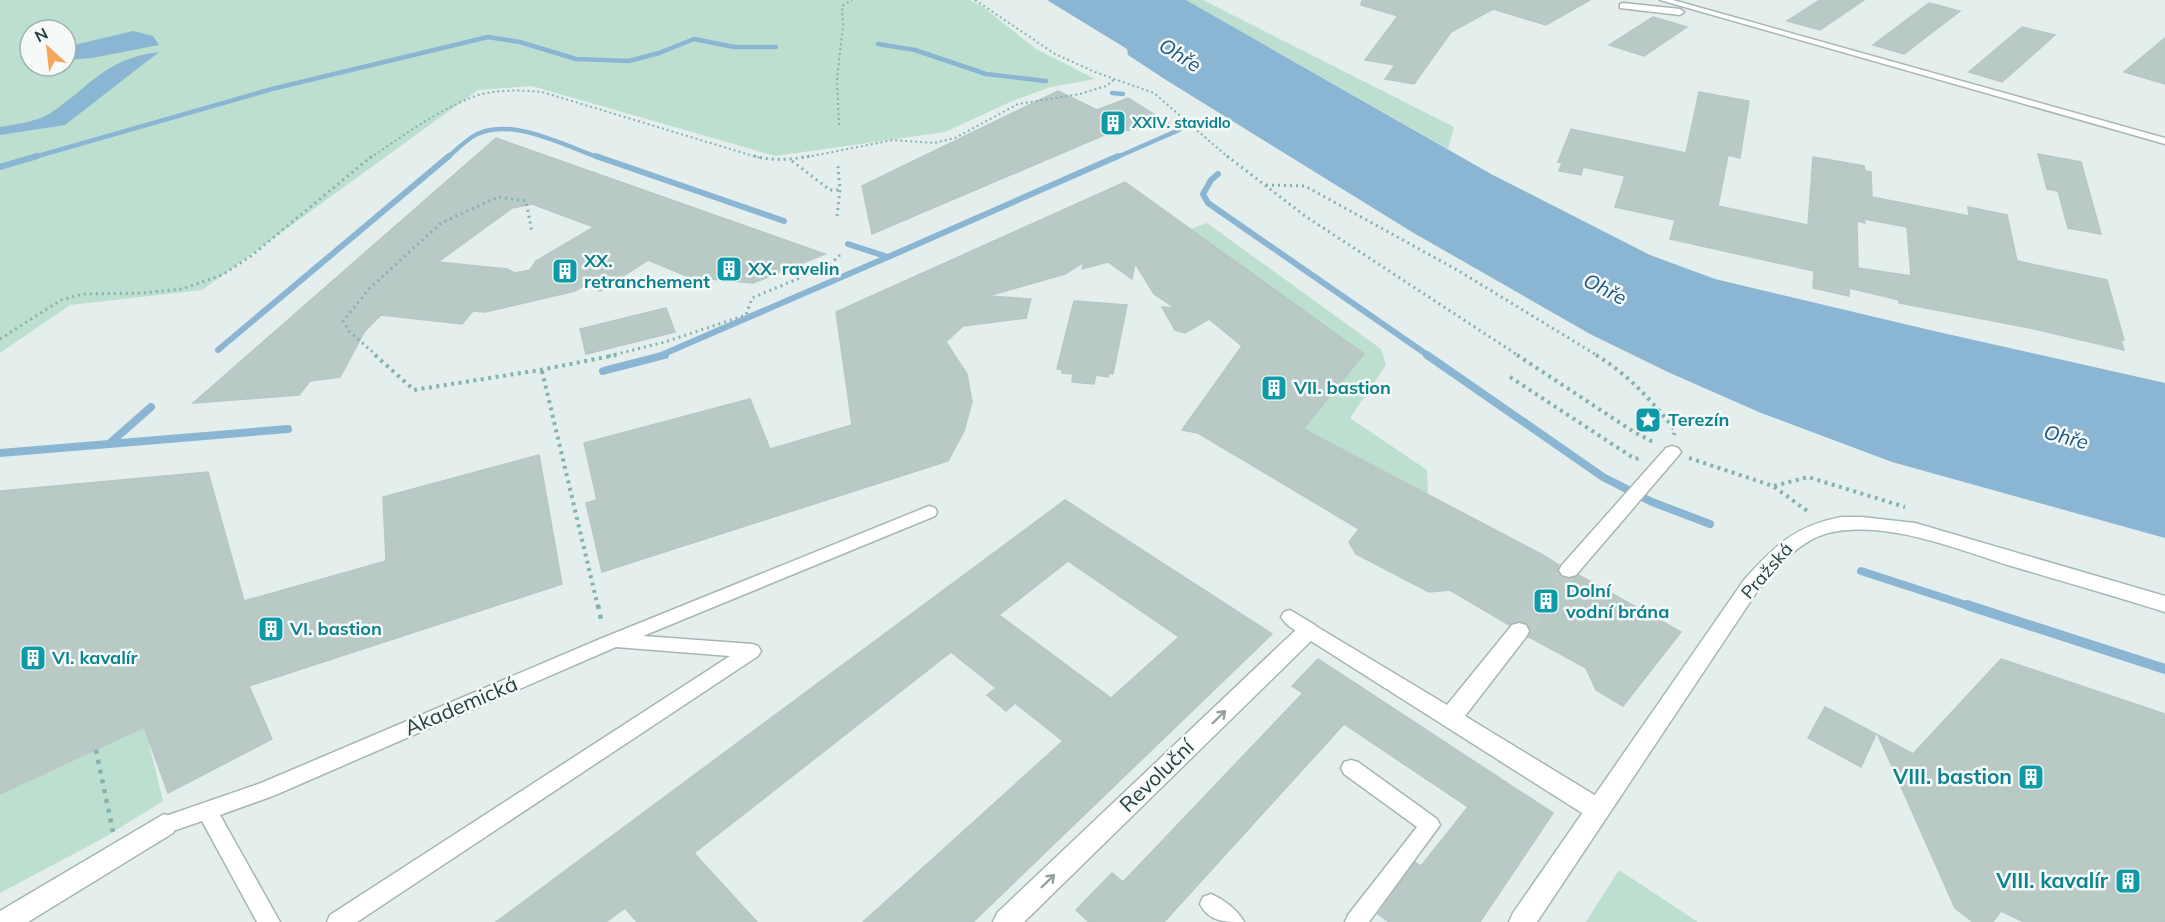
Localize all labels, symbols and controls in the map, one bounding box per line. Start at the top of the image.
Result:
north arrow [18,18,78,78]
text: N [31,23,51,46]
water label: Ohře [1154,32,1206,77]
building icon: XXIV. stavidlo [1098,108,1128,138]
place label: XXIV. stavidlo [1131,113,1231,132]
place label: XX. retranchement [583,249,710,293]
building icon: XX. ravelin [714,254,744,284]
building icon: XX. retranchement [550,256,580,286]
place label: XX. ravelin [747,257,840,280]
water label: Ohře [1579,267,1631,310]
building icon: VII. bastion [1259,373,1289,403]
place label: VII. bastion [1293,376,1391,399]
place icon: Terezín [1633,405,1663,435]
place label: Terezín [1668,408,1729,431]
water label: Ohře [2041,419,2091,454]
street label: Pražská [1736,538,1797,604]
place label: Dolní vodní brána [1565,579,1669,623]
building icon: Dolní vodní brána [1531,586,1561,616]
building icon: VI. bastion [256,614,286,644]
place label: VI. bastion [289,617,382,640]
building icon: VI. kavalír [18,643,48,673]
place label: VI. kavalír [51,646,139,669]
street label: Akademická [400,670,521,740]
one-way arrow [1211,710,1226,724]
street label: Revoluční [1114,733,1200,817]
building icon: VIII. bastion [2016,762,2046,792]
place label: VIII. bastion [1892,763,2012,789]
building icon: VIII. kavalír [2113,866,2143,896]
place label: VIII. kavalír [1995,867,2109,893]
one-way arrow [1040,875,1055,889]

